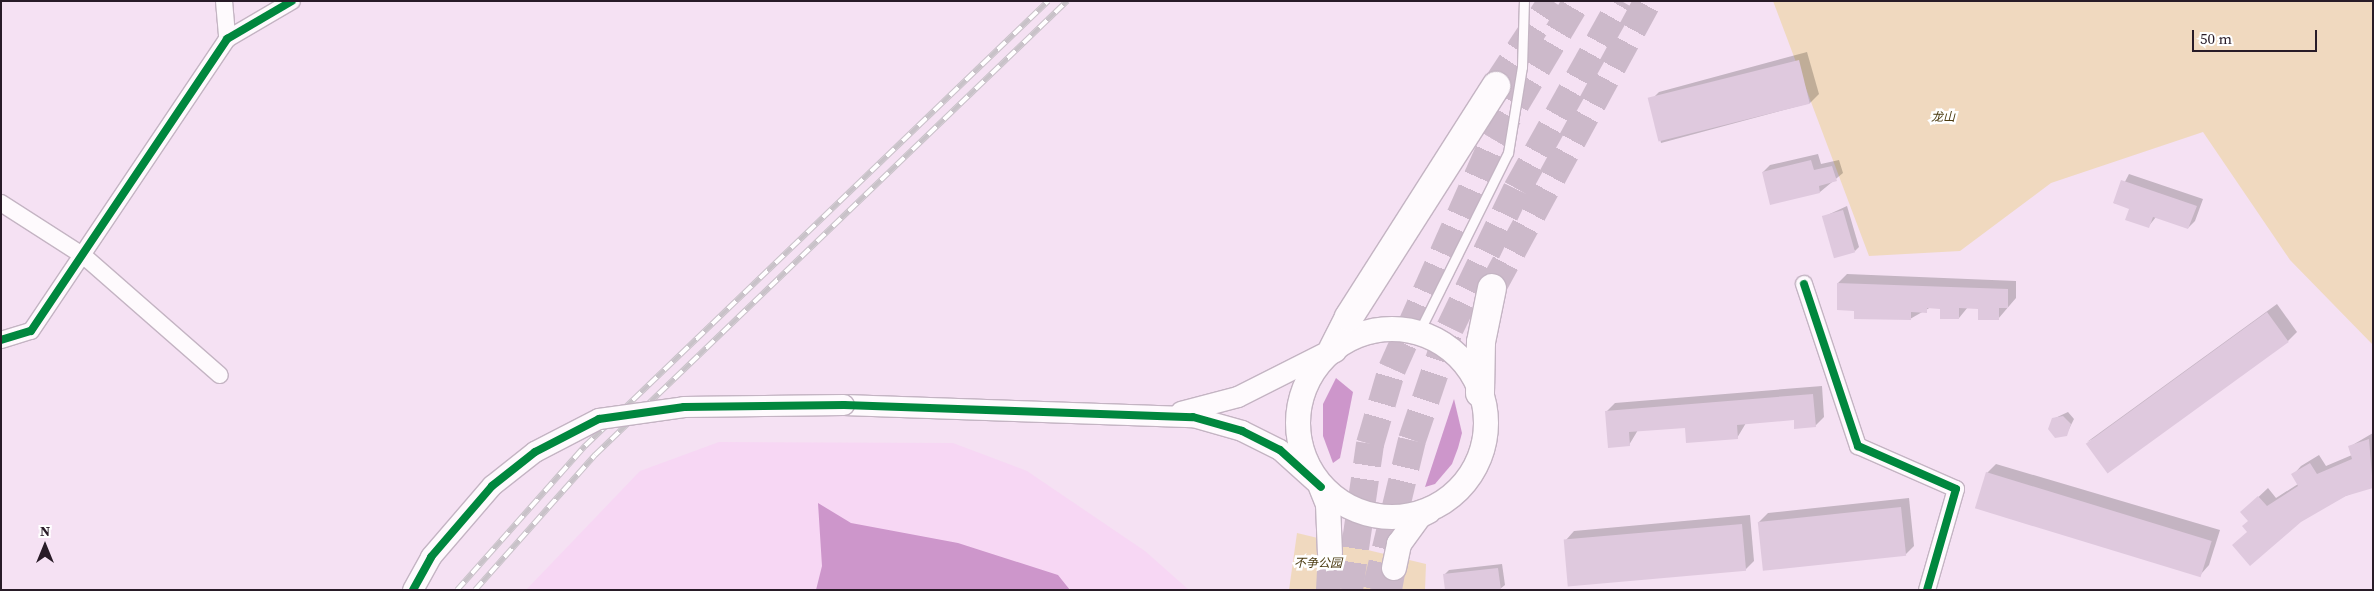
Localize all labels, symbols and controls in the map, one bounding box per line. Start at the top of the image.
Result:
scale bar [2194,20,2319,52]
text: 50 m [2200,28,2232,49]
park label: 龙山 [1931,111,1955,125]
north arrow [20,521,70,571]
text: N [40,521,50,541]
park label: 不争公园 [1294,557,1342,571]

